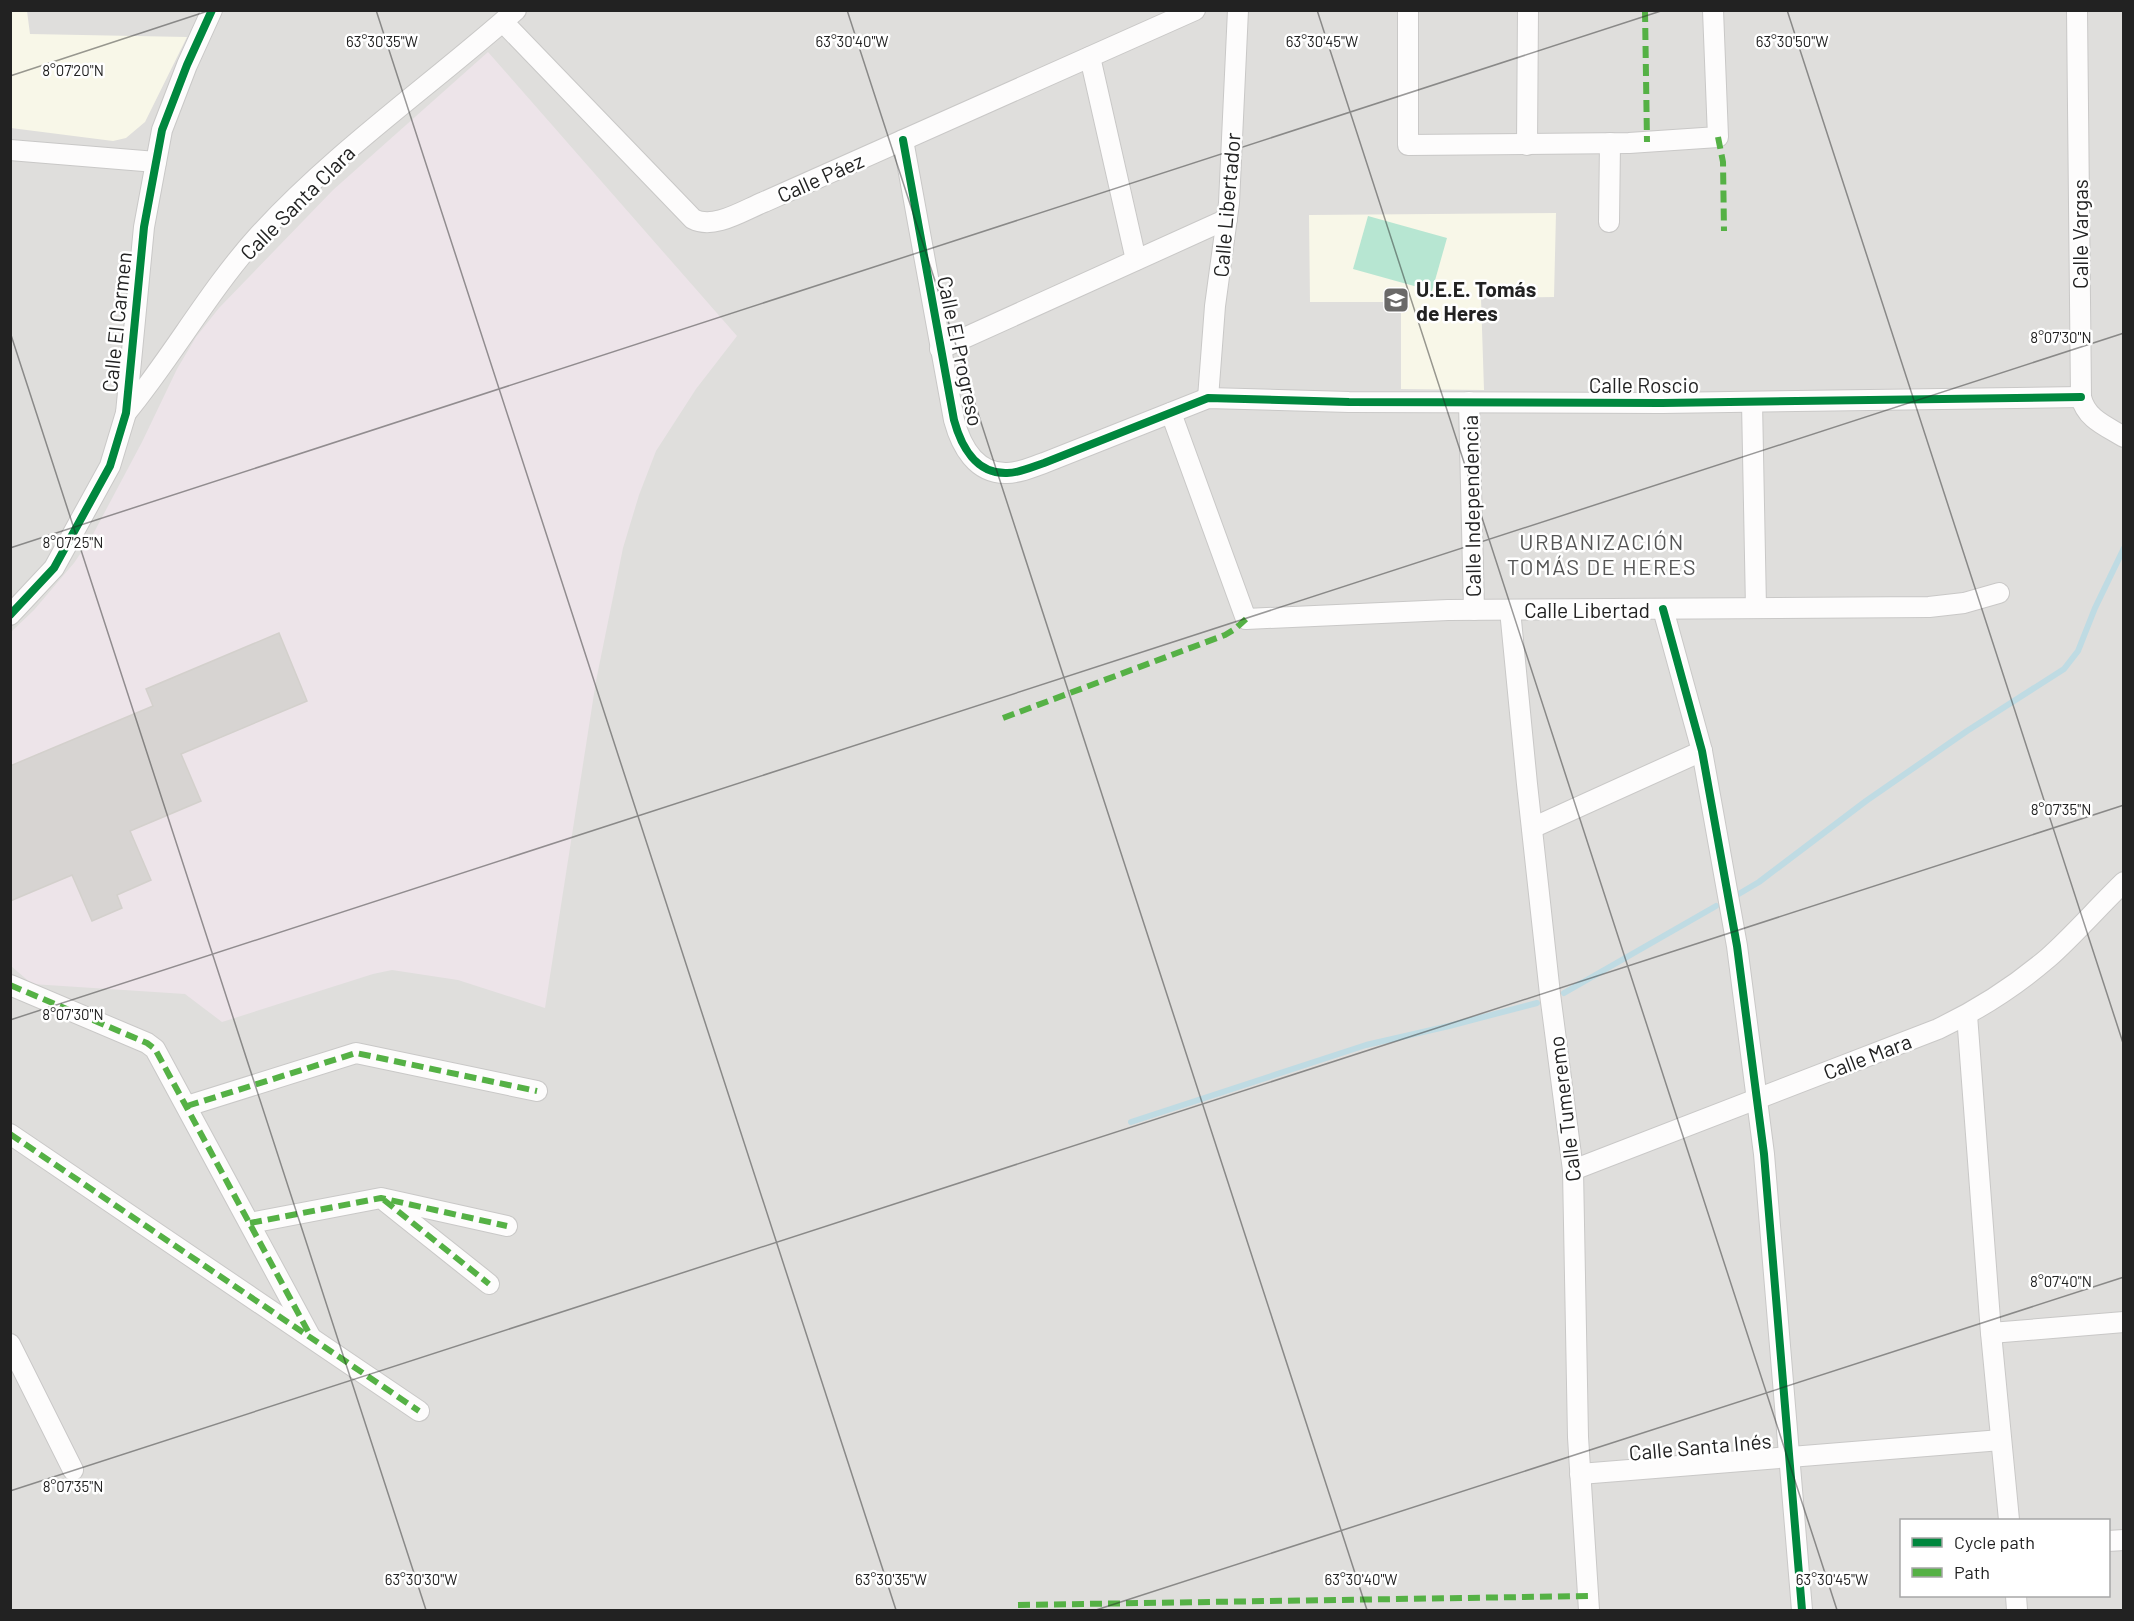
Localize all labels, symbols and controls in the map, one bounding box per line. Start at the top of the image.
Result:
text: 63°30'35"W [346,32,418,50]
text: 63°30'40"W [815,32,889,50]
text: 63°30'45"W [1286,32,1358,50]
text: 63°30'50"W [1756,32,1828,50]
text: 8°07'20"N [42,61,104,79]
street label: Calle Libertador [1207,131,1245,278]
street label: Calle Santa Clara [234,139,360,265]
street label: Calle Páez [773,147,867,207]
street label: Calle Vargas [2067,179,2092,289]
street label: Calle El Carmen [96,251,136,393]
street label: Calle El Progreso [933,274,989,428]
place label: U.E.E. Tomás de Heres [1416,276,1536,325]
school or university icon: U.E.E. Tomás de Heres [1381,285,1411,315]
text: 8°07'30"N [2030,328,2092,346]
street label: Calle Roscio [1589,372,1699,397]
street label: Calle Independencia [1457,415,1485,597]
district label: URBANIZACIÓN TOMÁS DE HERES [1507,528,1697,579]
text: 8°07'25"N [43,533,103,551]
street label: Calle Libertad [1524,597,1650,622]
text: 8°07'35"N [2031,800,2091,818]
text: 8°07'30"N [42,1005,104,1023]
street label: Calle Mara [1819,1028,1915,1084]
street label: Calle Tumeremo [1543,1035,1585,1183]
text: 8°07'40"N [2030,1272,2092,1290]
street label: Calle Santa Inés [1628,1427,1772,1465]
text: 8°07'35"N [43,1477,103,1495]
legend [1900,1519,2110,1597]
text: Cycle path [1954,1531,2035,1553]
text: Path [1954,1561,1990,1583]
text: 63°30'30"W [385,1570,457,1588]
text: 63°30'35"W [855,1570,927,1588]
text: 63°30'40"W [1324,1570,1398,1588]
text: 63°30'45"W [1796,1570,1868,1588]

